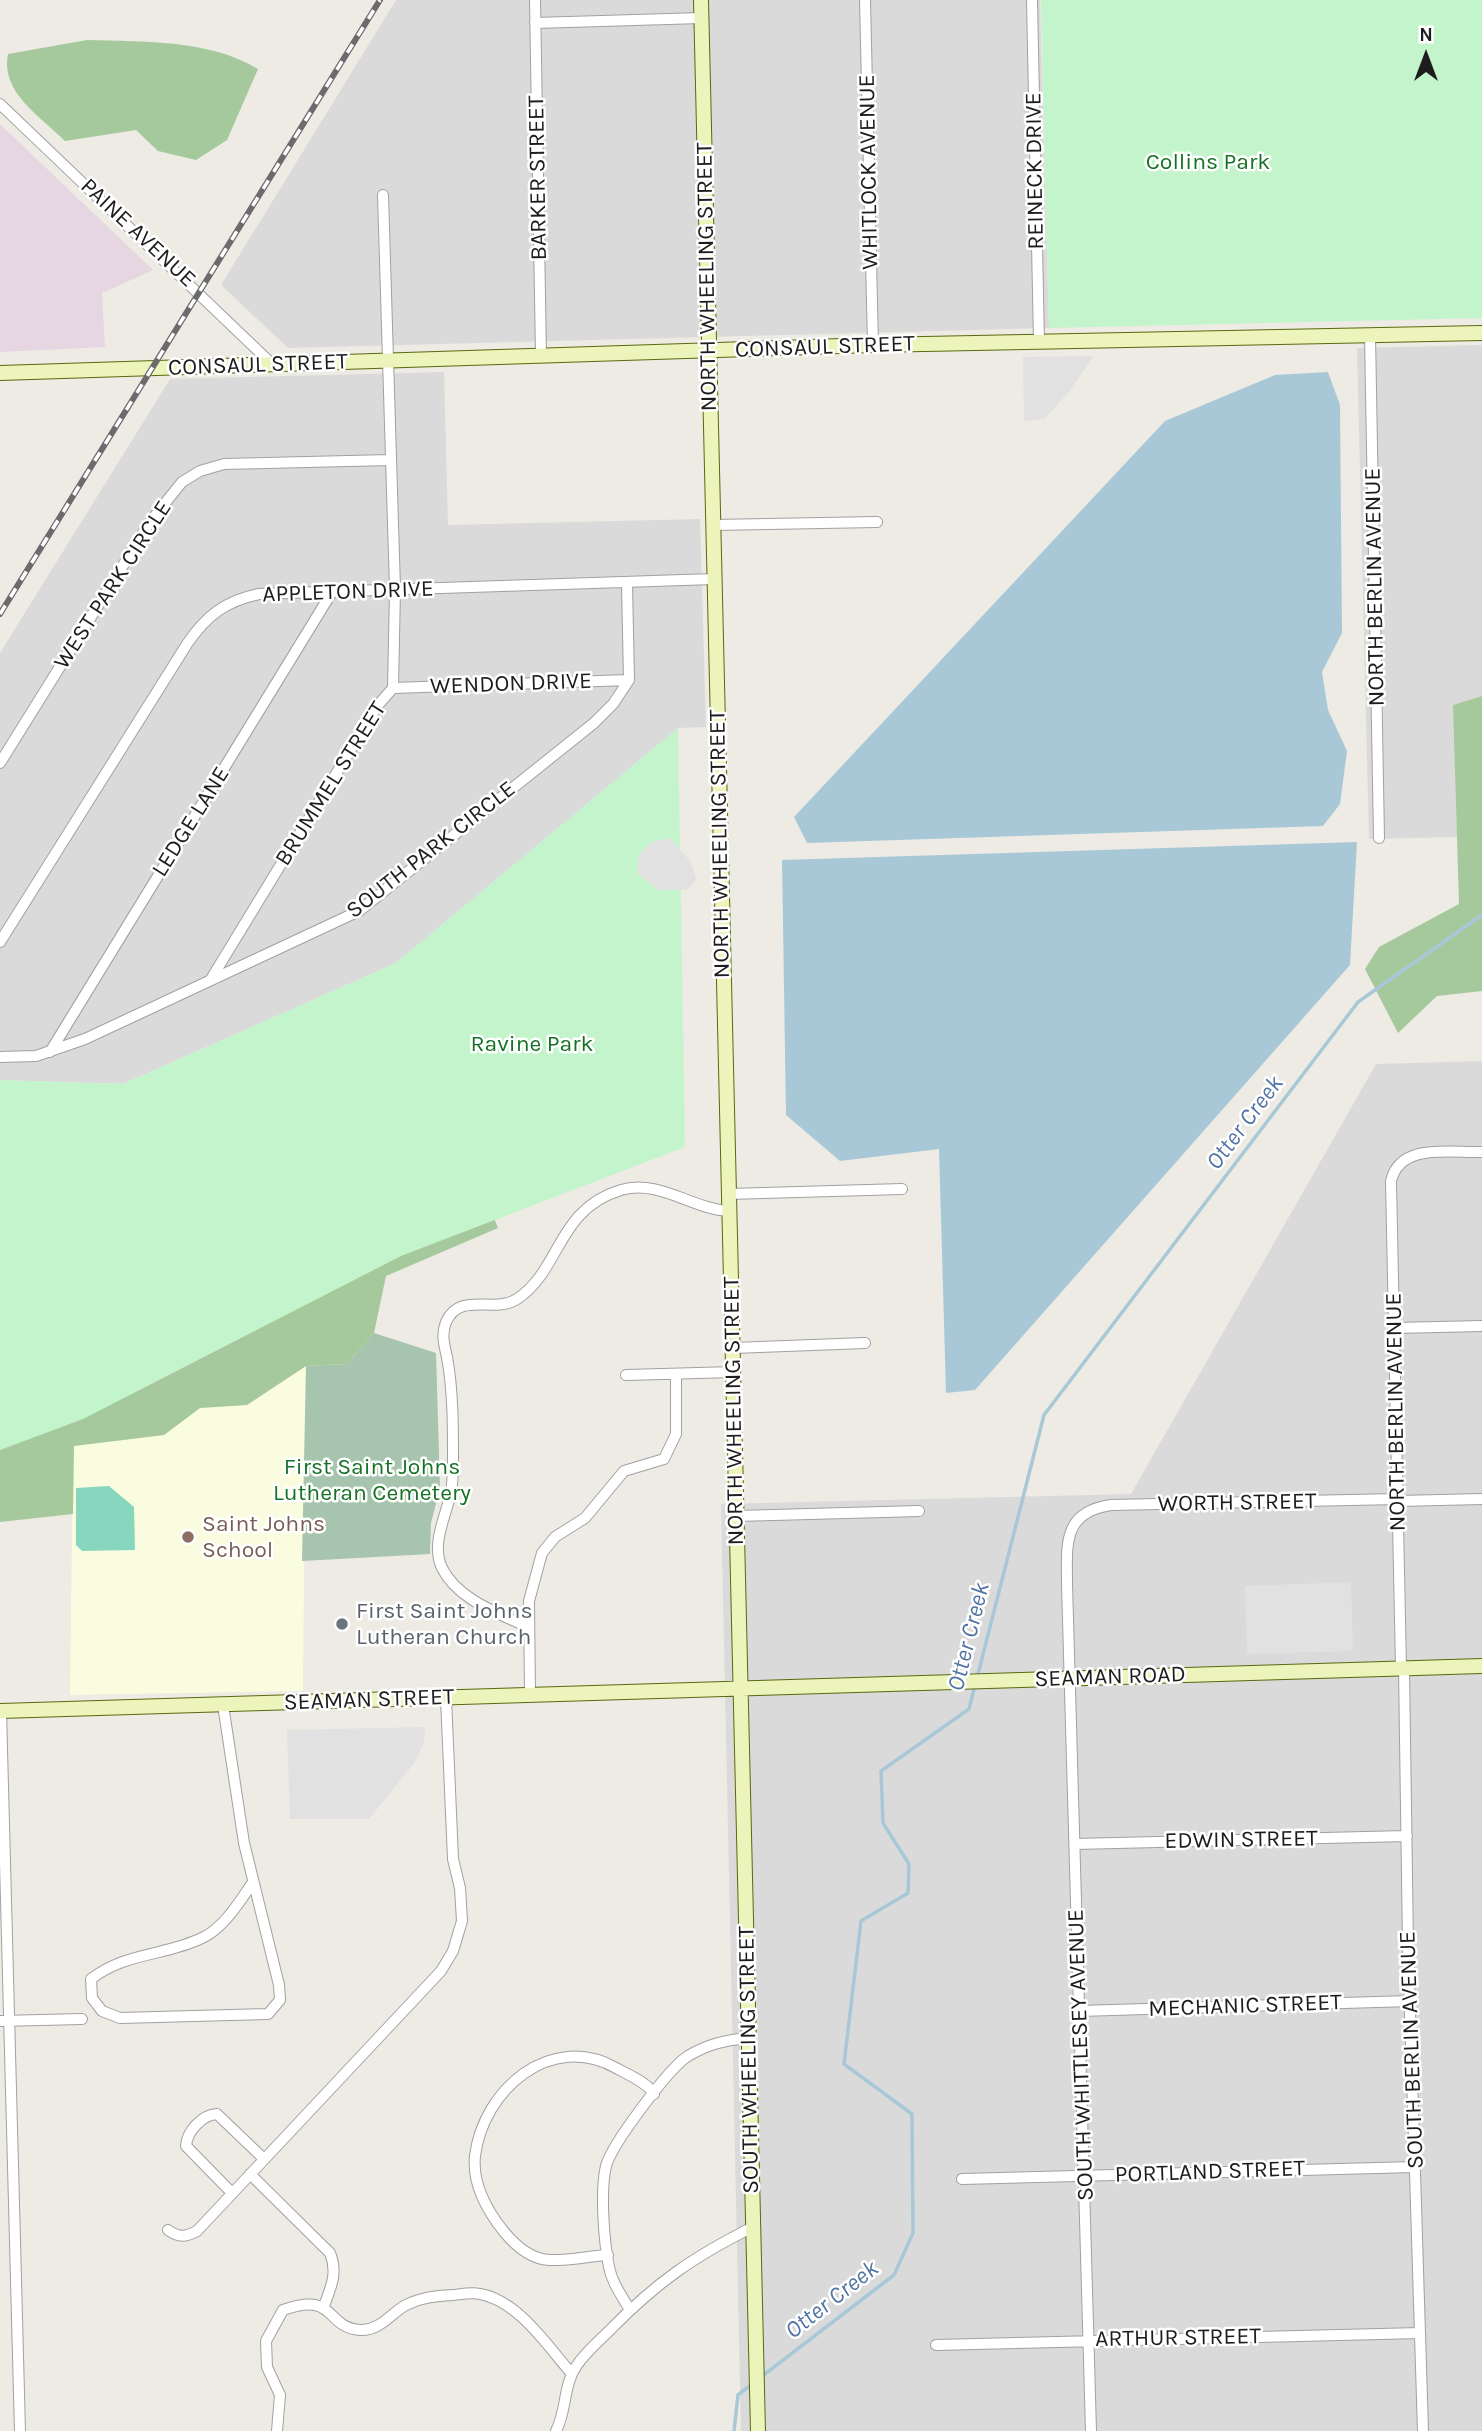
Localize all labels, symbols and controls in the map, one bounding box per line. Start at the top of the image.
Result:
north arrow [1391,21,1461,91]
text: N [1419,24,1433,46]
street label: WHITLOCK AVENUE [853,74,885,270]
street label: REINECK DRIVE [1020,92,1050,250]
street label: BARKER STREET [523,95,553,261]
street label: NORTH WHEELING STREET [691,142,723,412]
park label: Collins Park [1146,148,1270,176]
street label: PAINE AVENUE [75,173,201,293]
street label: CONSAUL STREET [735,330,915,364]
street label: CONSAUL STREET [168,348,348,382]
street label: NORTH BERLIN AVENUE [1359,467,1391,707]
street label: WEST PARK CIRCLE [48,496,178,674]
street label: APPLETON DRIVE [262,575,434,609]
street label: WENDON DRIVE [430,667,592,701]
street label: BRUMMEL STREET [269,697,393,871]
street label: NORTH WHEELING STREET [704,709,736,979]
street label: LEDGE LANE [146,762,236,882]
street label: SOUTH PARK CIRCLE [341,775,521,925]
park label: Ravine Park [471,1030,593,1058]
water label: Otter Creek [1200,1070,1290,1176]
street label: NORTH WHEELING STREET [718,1276,750,1546]
street label: NORTH BERLIN AVENUE [1380,1292,1412,1532]
park label: First Saint Johns Lutheran Cemetery [273,1453,471,1507]
street label: WORTH STREET [1157,1488,1317,1518]
place label: Saint Johns School [202,1510,325,1564]
marker: Saint Johns School [180,1529,196,1545]
water label: Otter Creek [942,1580,996,1694]
place label: First Saint Johns Lutheran Church [356,1597,533,1651]
marker: First Saint Johns Lutheran Church [334,1616,350,1632]
street label: SEAMAN ROAD [1034,1661,1186,1693]
street label: SEAMAN STREET [283,1683,455,1717]
street label: EDWIN STREET [1164,1825,1318,1855]
street label: SOUTH WHITTLESEY AVENUE [1062,1909,1100,2201]
street label: SOUTH WHEELING STREET [733,1926,765,2194]
street label: SOUTH BERLIN AVENUE [1394,1931,1430,2169]
street label: MECHANIC STREET [1148,1989,1342,2023]
street label: PORTLAND STREET [1114,2155,1306,2189]
water label: Otter Creek [780,2255,884,2345]
street label: ARTHUR STREET [1095,2323,1261,2353]

